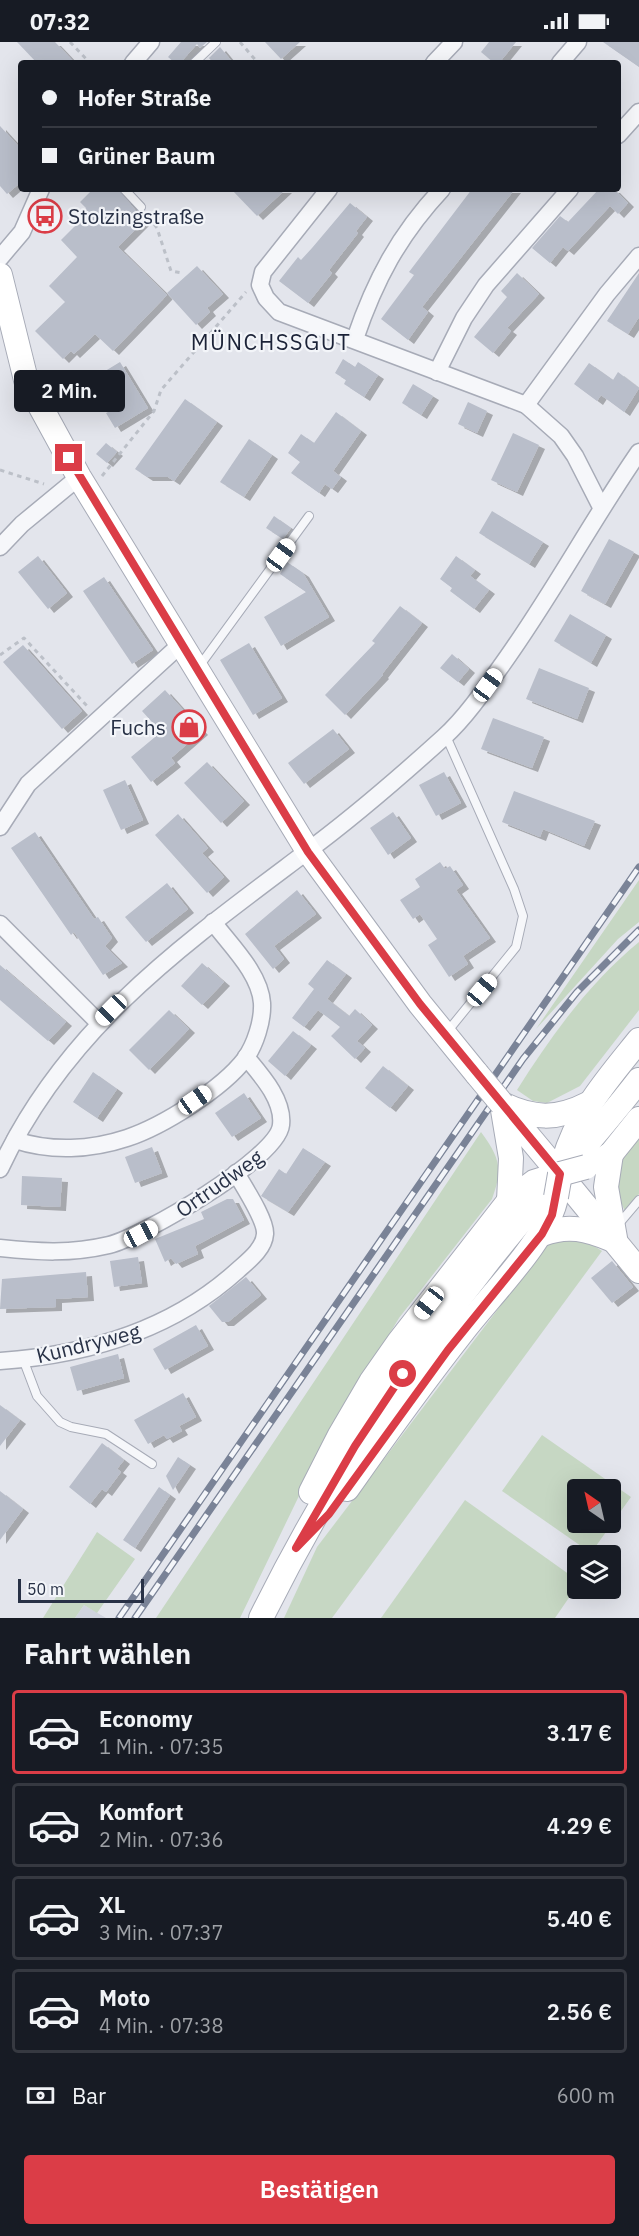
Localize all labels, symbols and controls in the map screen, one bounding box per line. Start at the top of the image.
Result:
text: 07:32 [30,7,90,36]
text: Hofer Straße [78,83,211,112]
text: Grüner Baum [78,141,215,170]
bus stop icon: Stolzingstraße [27,198,63,234]
place label: Stolzingstraße [68,202,204,230]
district label: MÜNCHSSGUT [191,327,351,356]
callout: 2 Min. [14,371,124,413]
text: 2 Min. [41,377,98,404]
route end [55,444,82,471]
car [263,535,299,575]
car [470,665,506,705]
shop icon: Fuchs [171,709,207,745]
place label: Fuchs [110,713,166,741]
car [464,970,500,1010]
car [92,991,130,1029]
car [175,1082,215,1118]
street label: Ortrudweg [170,1143,268,1223]
car [121,1218,161,1250]
car [411,1283,447,1323]
street label: Kundryweg [33,1317,143,1369]
route start [389,1360,416,1387]
north arrow [567,1479,621,1533]
map controls [567,1479,621,1599]
button: layers [567,1545,621,1599]
scale bar [18,1576,144,1604]
text: 50 m [27,1579,64,1599]
text: Fahrt wählen [24,1636,191,1671]
text: Economy [99,1704,193,1733]
icon: car [27,1705,81,1759]
text: 3.17 € [547,1718,612,1747]
text: 1 Min. · 07:35 [99,1733,224,1760]
text: Komfort [99,1797,184,1826]
icon: car [27,1798,81,1852]
text: 4.29 € [547,1811,612,1840]
text: 2 Min. · 07:36 [99,1826,224,1853]
text: XL [99,1890,125,1919]
icon: car [27,1891,81,1945]
text: 5.40 € [547,1904,612,1933]
text: 3 Min. · 07:37 [99,1919,224,1946]
text: Moto [99,1983,150,2012]
icon: car [27,1984,81,2038]
text: 2.56 € [547,1997,612,2026]
text: 4 Min. · 07:38 [99,2012,224,2039]
icon: cash [24,2079,57,2112]
text: Bar [72,2081,106,2110]
text: 600 m [557,2082,615,2109]
button: Bestätigen [24,2155,615,2224]

